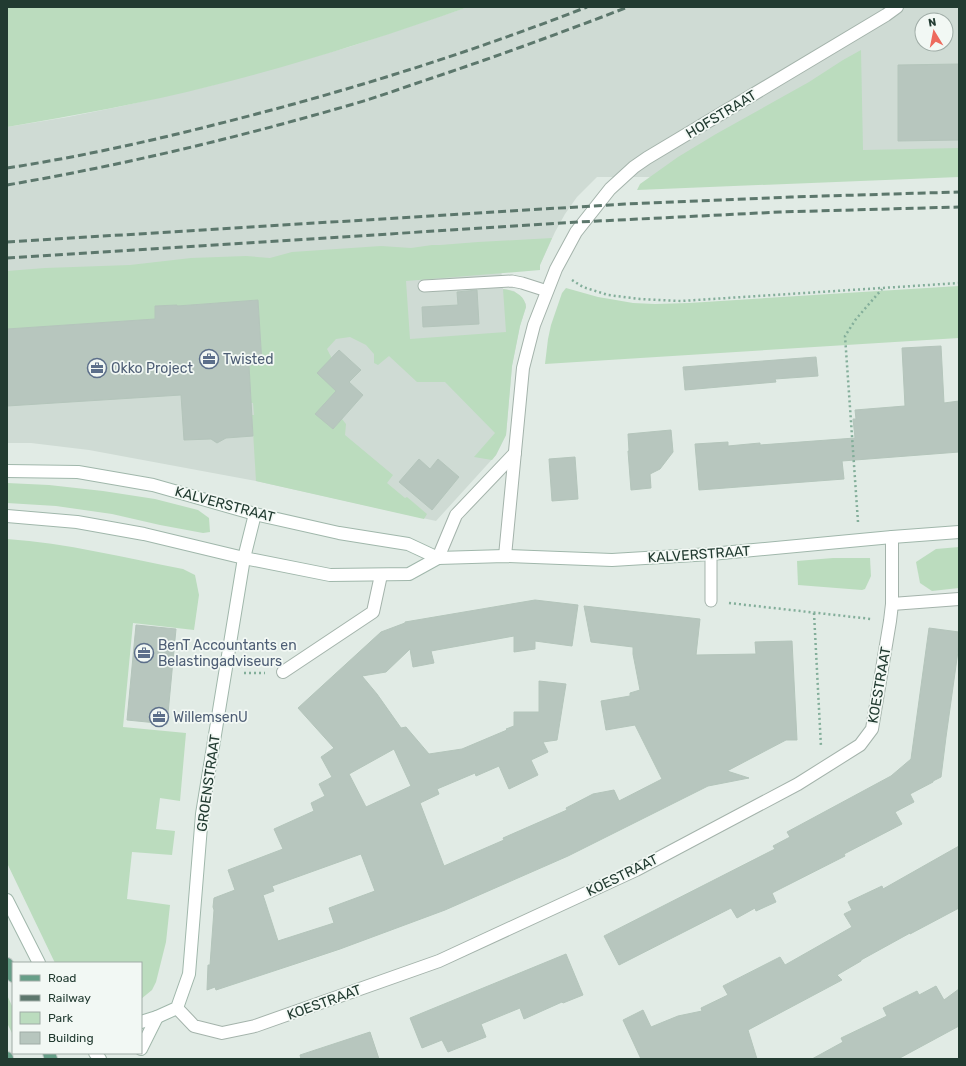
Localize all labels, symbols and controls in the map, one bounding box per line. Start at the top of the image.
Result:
north arrow [914,12,954,52]
text: N [927,16,937,30]
street label: HOFSTRAAT [683,87,760,142]
office icon: Twisted [198,348,220,370]
place label: Twisted [223,351,273,368]
office icon: Okko Project [86,357,108,379]
place label: Okko Project [111,360,193,377]
street label: KALVERSTRAAT [173,483,277,526]
street label: KALVERSTRAAT [647,542,751,567]
place label: BenT Accountants en Belastingadviseurs [158,637,297,670]
office icon: BenT Accountants en Belastingadviseurs [133,642,155,664]
street label: KOESTRAAT [864,645,895,725]
office icon: WillemsenU [148,706,170,728]
place label: WillemsenU [173,709,248,726]
street label: GROENSTRAAT [193,733,224,833]
street label: KOESTRAAT [584,851,661,900]
legend [12,962,142,1054]
text: Road [48,971,76,985]
street label: KOESTRAAT [285,981,364,1024]
text: Railway [48,991,91,1005]
text: Park [48,1011,74,1025]
text: Building [48,1031,94,1045]

